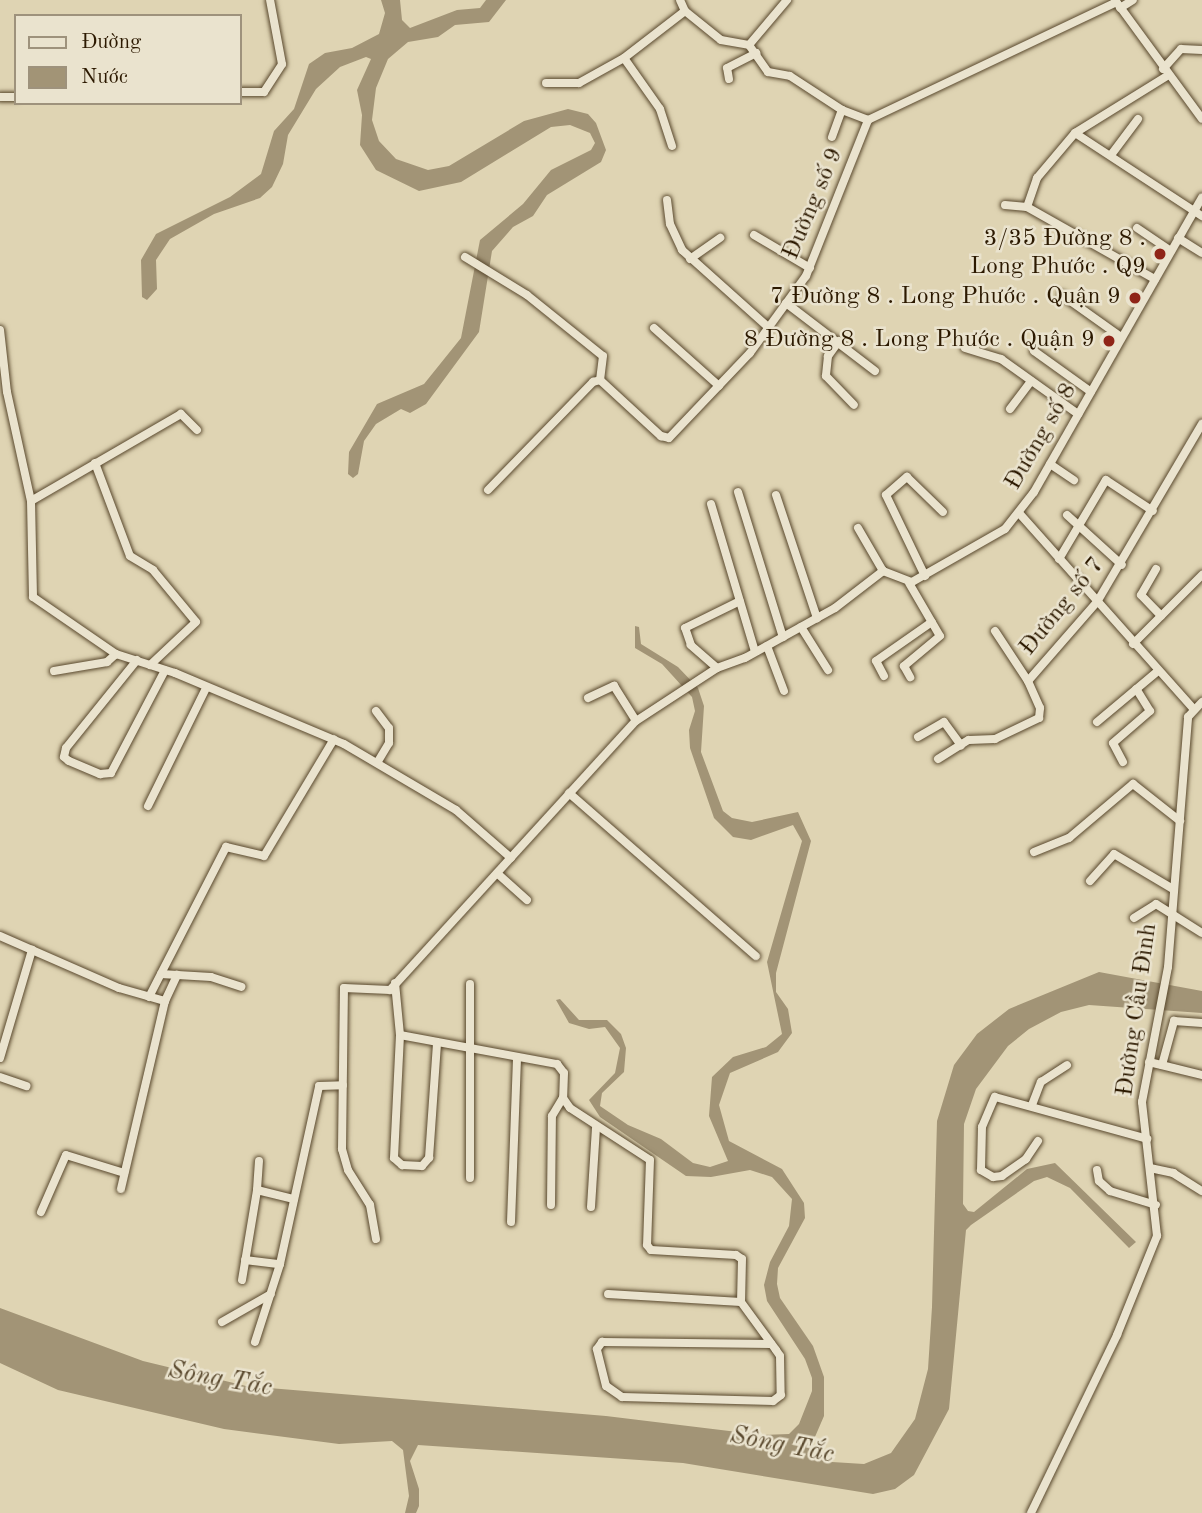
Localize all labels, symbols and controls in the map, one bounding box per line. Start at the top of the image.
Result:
legend [14,14,242,105]
text: Đường [81,32,141,53]
text: Nước [81,67,128,88]
street label: Đường số 9 [778,144,850,264]
place label: 3/35 Đường 8 . Long Phước . Q9 [970,226,1146,282]
marker: 3/35 Đường 8 . Long Phước . Q9 [1152,246,1168,262]
place label: 7 Đường 8 . Long Phước . Quận 9 [770,284,1121,312]
marker: 7 Đường 8 . Long Phước . Quận 9 [1127,290,1143,306]
place label: 8 Đường 8 . Long Phước . Quận 9 [744,327,1095,355]
marker: 8 Đường 8 . Long Phước . Quận 9 [1101,333,1117,349]
street label: Đường số 8 [1000,378,1084,496]
street label: Đường số 7 [1014,552,1112,662]
street label: Đường Cầu Đình [1112,922,1164,1098]
water label: Sông Tắc [165,1355,275,1405]
water label: Sông Tắc [727,1421,837,1471]

